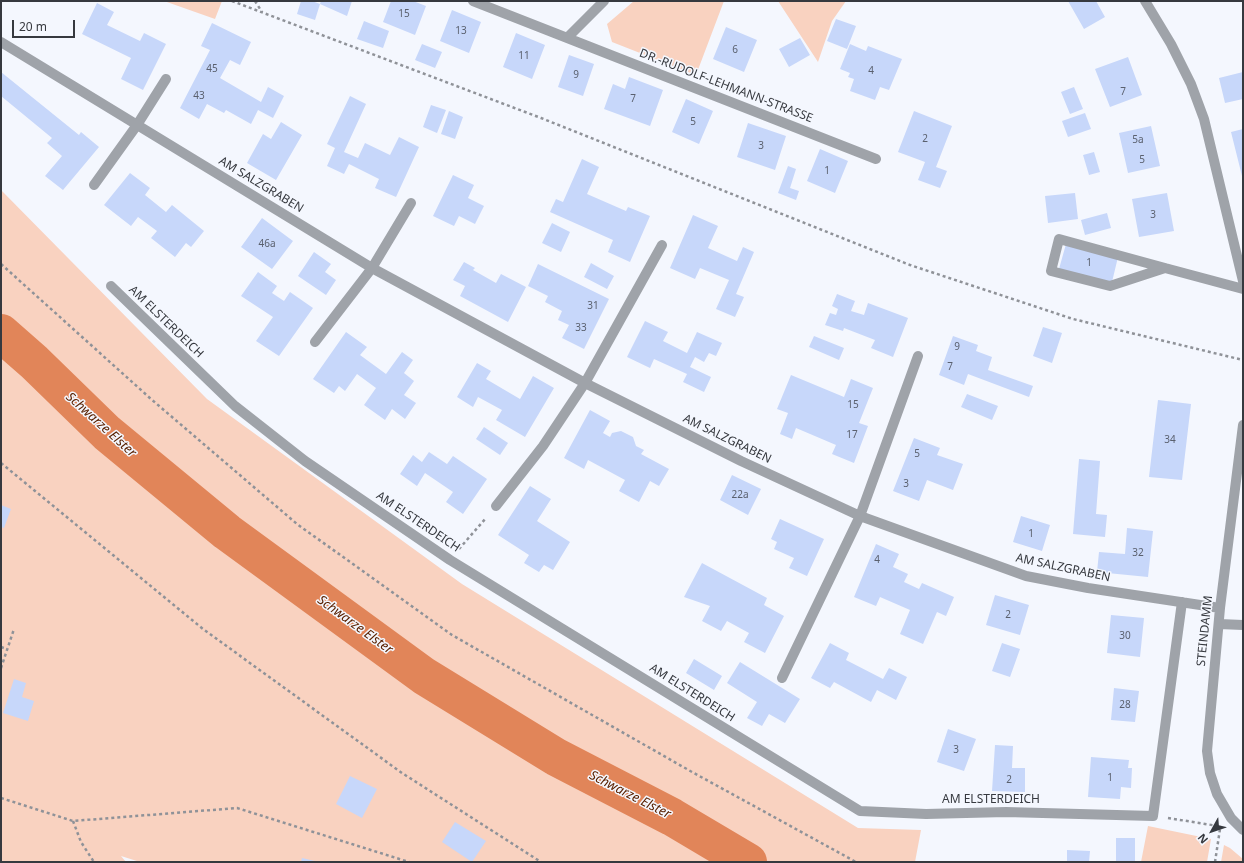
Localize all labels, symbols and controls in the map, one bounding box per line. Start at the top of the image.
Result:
house number: 15 [398,8,410,20]
scale bar [14,12,77,38]
text: 20 m [19,18,47,35]
house number: 13 [455,25,467,37]
house number: 6 [732,44,738,56]
street label: DR.-RUDOLF-LEHMANN-STRASSE [637,46,815,126]
house number: 11 [518,50,530,62]
house number: 45 [206,63,218,75]
house number: 4 [868,65,874,77]
house number: 9 [573,69,579,81]
house number: 7 [1120,86,1126,98]
house number: 43 [193,90,205,102]
house number: 7 [630,93,636,105]
house number: 5 [690,116,696,128]
house number: 2 [922,133,928,145]
house number: 5a [1132,134,1144,146]
house number: 3 [758,140,764,152]
street label: AM SALZGRABEN [216,154,306,216]
house number: 5 [1139,154,1145,166]
house number: 1 [824,165,830,177]
house number: 3 [1150,209,1156,221]
house number: 46a [258,238,276,250]
house number: 1 [1086,257,1092,269]
street label: AM ELSTERDEICH [126,283,206,361]
house number: 31 [587,300,599,312]
house number: 33 [575,322,587,334]
house number: 9 [954,341,960,353]
house number: 7 [947,361,953,373]
water label: Schwarze Elster [63,389,139,461]
house number: 15 [847,399,859,411]
street label: AM SALZGRABEN [681,411,773,467]
house number: 17 [846,429,858,441]
house number: 34 [1164,434,1176,446]
house number: 5 [914,448,920,460]
house number: 3 [903,478,909,490]
street label: AM ELSTERDEICH [373,489,463,555]
house number: 22a [731,489,749,501]
house number: 1 [1028,528,1034,540]
house number: 32 [1132,547,1144,559]
street label: AM SALZGRABEN [1014,551,1112,585]
house number: 4 [874,554,880,566]
water label: Schwarze Elster [314,592,396,658]
street label: STEINDAMM [1194,595,1216,667]
house number: 2 [1005,609,1011,621]
house number: 30 [1119,630,1131,642]
street label: AM ELSTERDEICH [647,661,737,725]
house number: 28 [1119,699,1131,711]
house number: 3 [953,744,959,756]
water label: Schwarze Elster [587,768,673,822]
house number: 1 [1107,772,1113,784]
house number: 2 [1006,774,1012,786]
street label: AM ELSTERDEICH [942,793,1040,807]
north arrow [1192,811,1232,851]
text: N [1194,831,1211,847]

